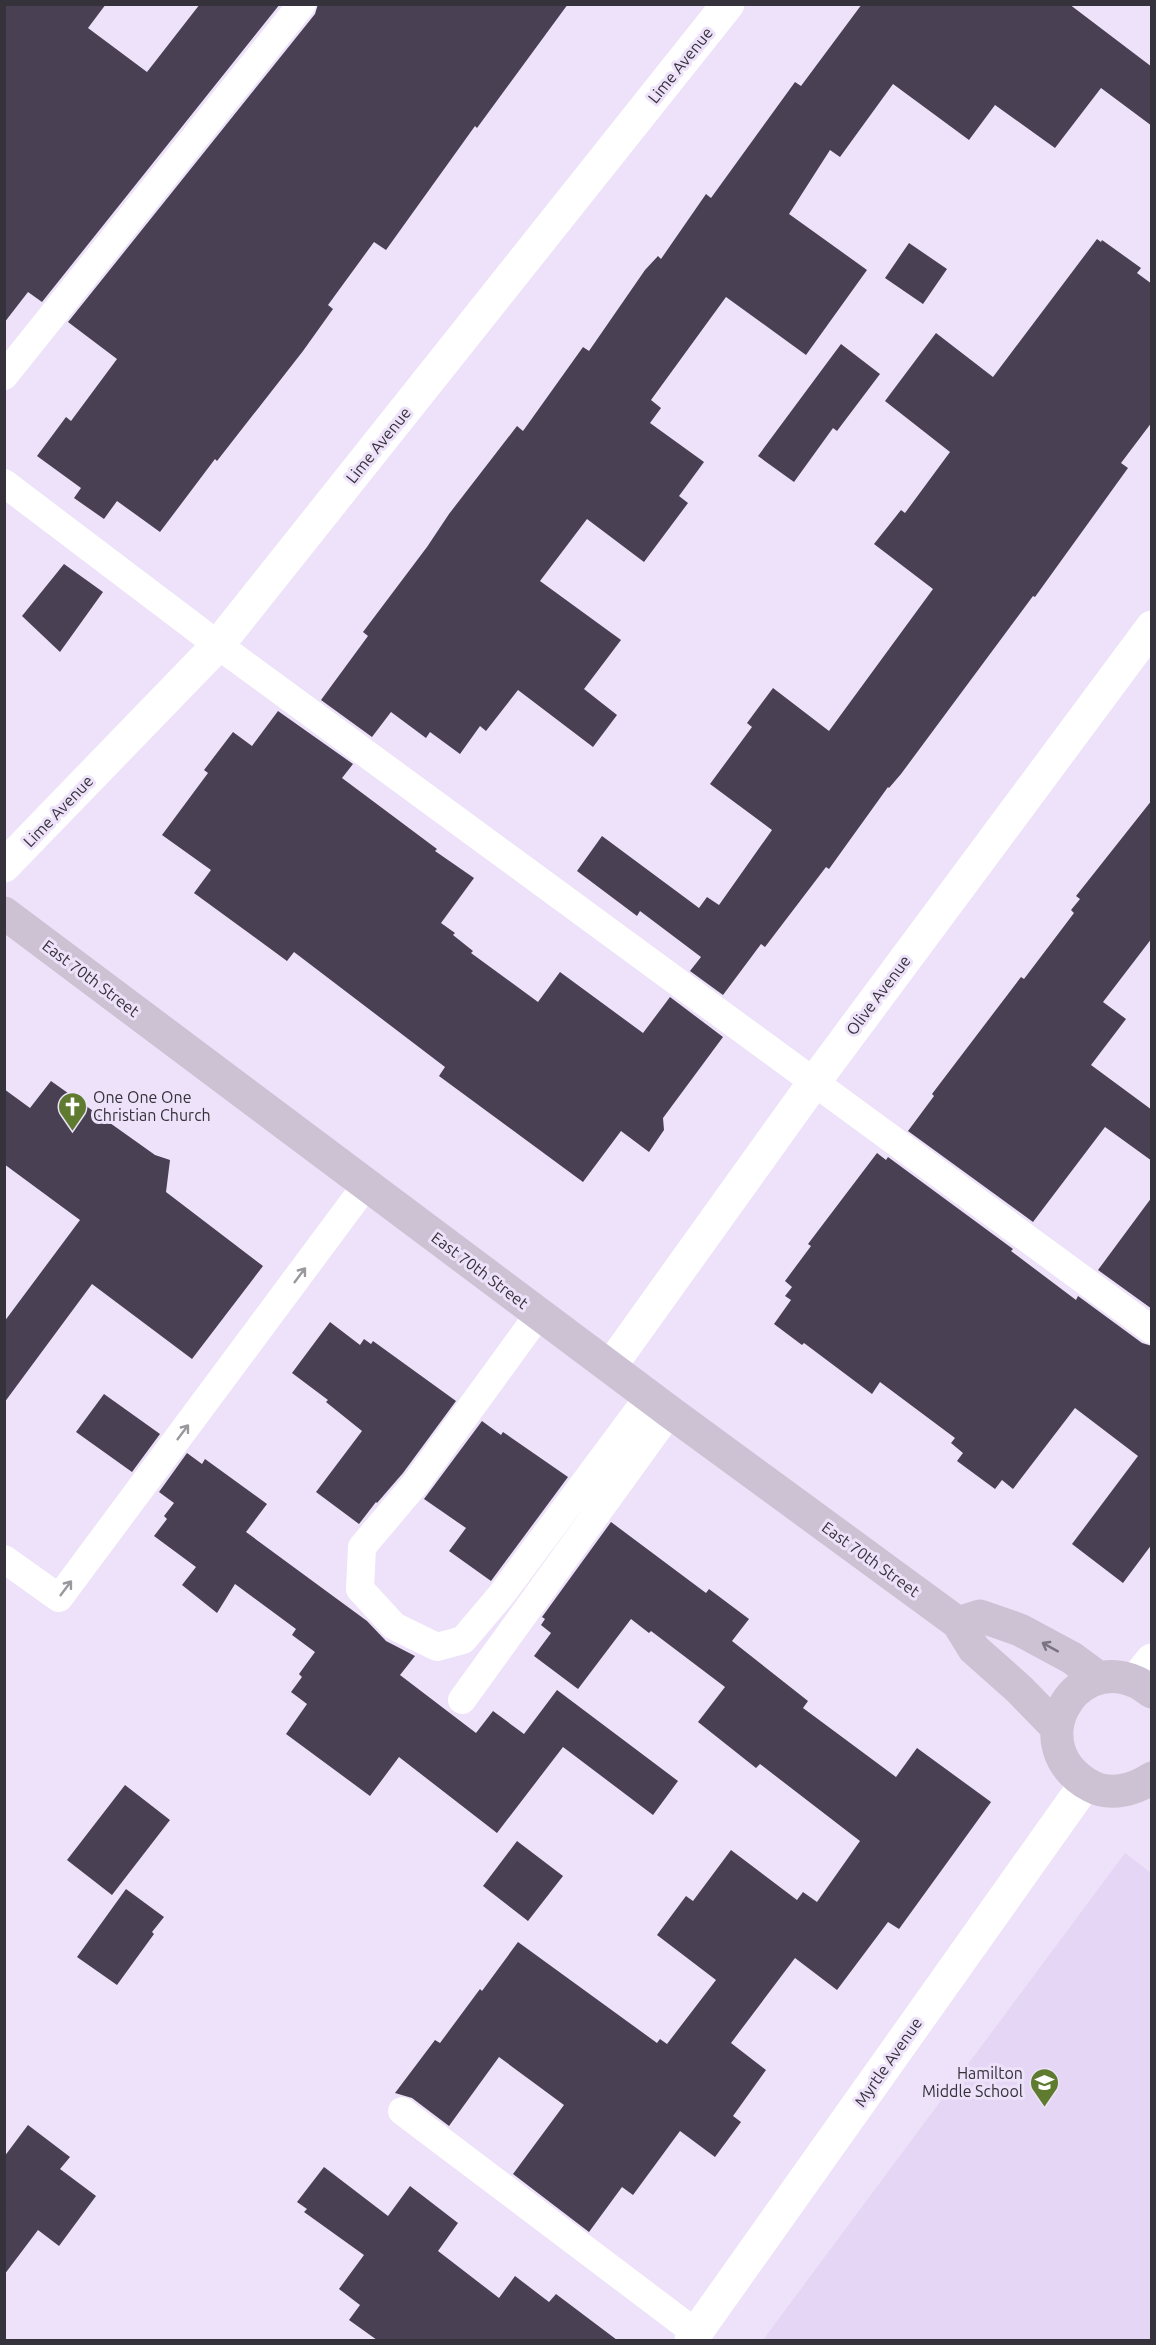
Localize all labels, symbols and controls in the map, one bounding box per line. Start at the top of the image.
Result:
street label: Lime Avenue [644,23,716,107]
street label: Lime Avenue [342,403,414,487]
street label: Lime Avenue [19,772,97,850]
street label: East 70th Street [39,936,143,1020]
street label: Olive Avenue [842,952,914,1038]
place label: One One One Christian Church [93,1088,211,1124]
church icon: One One One Christian Church [56,1090,88,1132]
street label: East 70th Street [428,1228,532,1312]
one-way arrow [293,1268,306,1284]
one-way arrow [177,1424,189,1440]
street label: East 70th Street [819,1518,924,1601]
one-way arrow [60,1580,73,1596]
one-way arrow [1042,1641,1059,1653]
street label: Myrtle Avenue [851,2014,925,2110]
place label: Hamilton Middle School [922,2064,1023,2100]
school or university icon: Hamilton Middle School [1028,2066,1060,2108]

